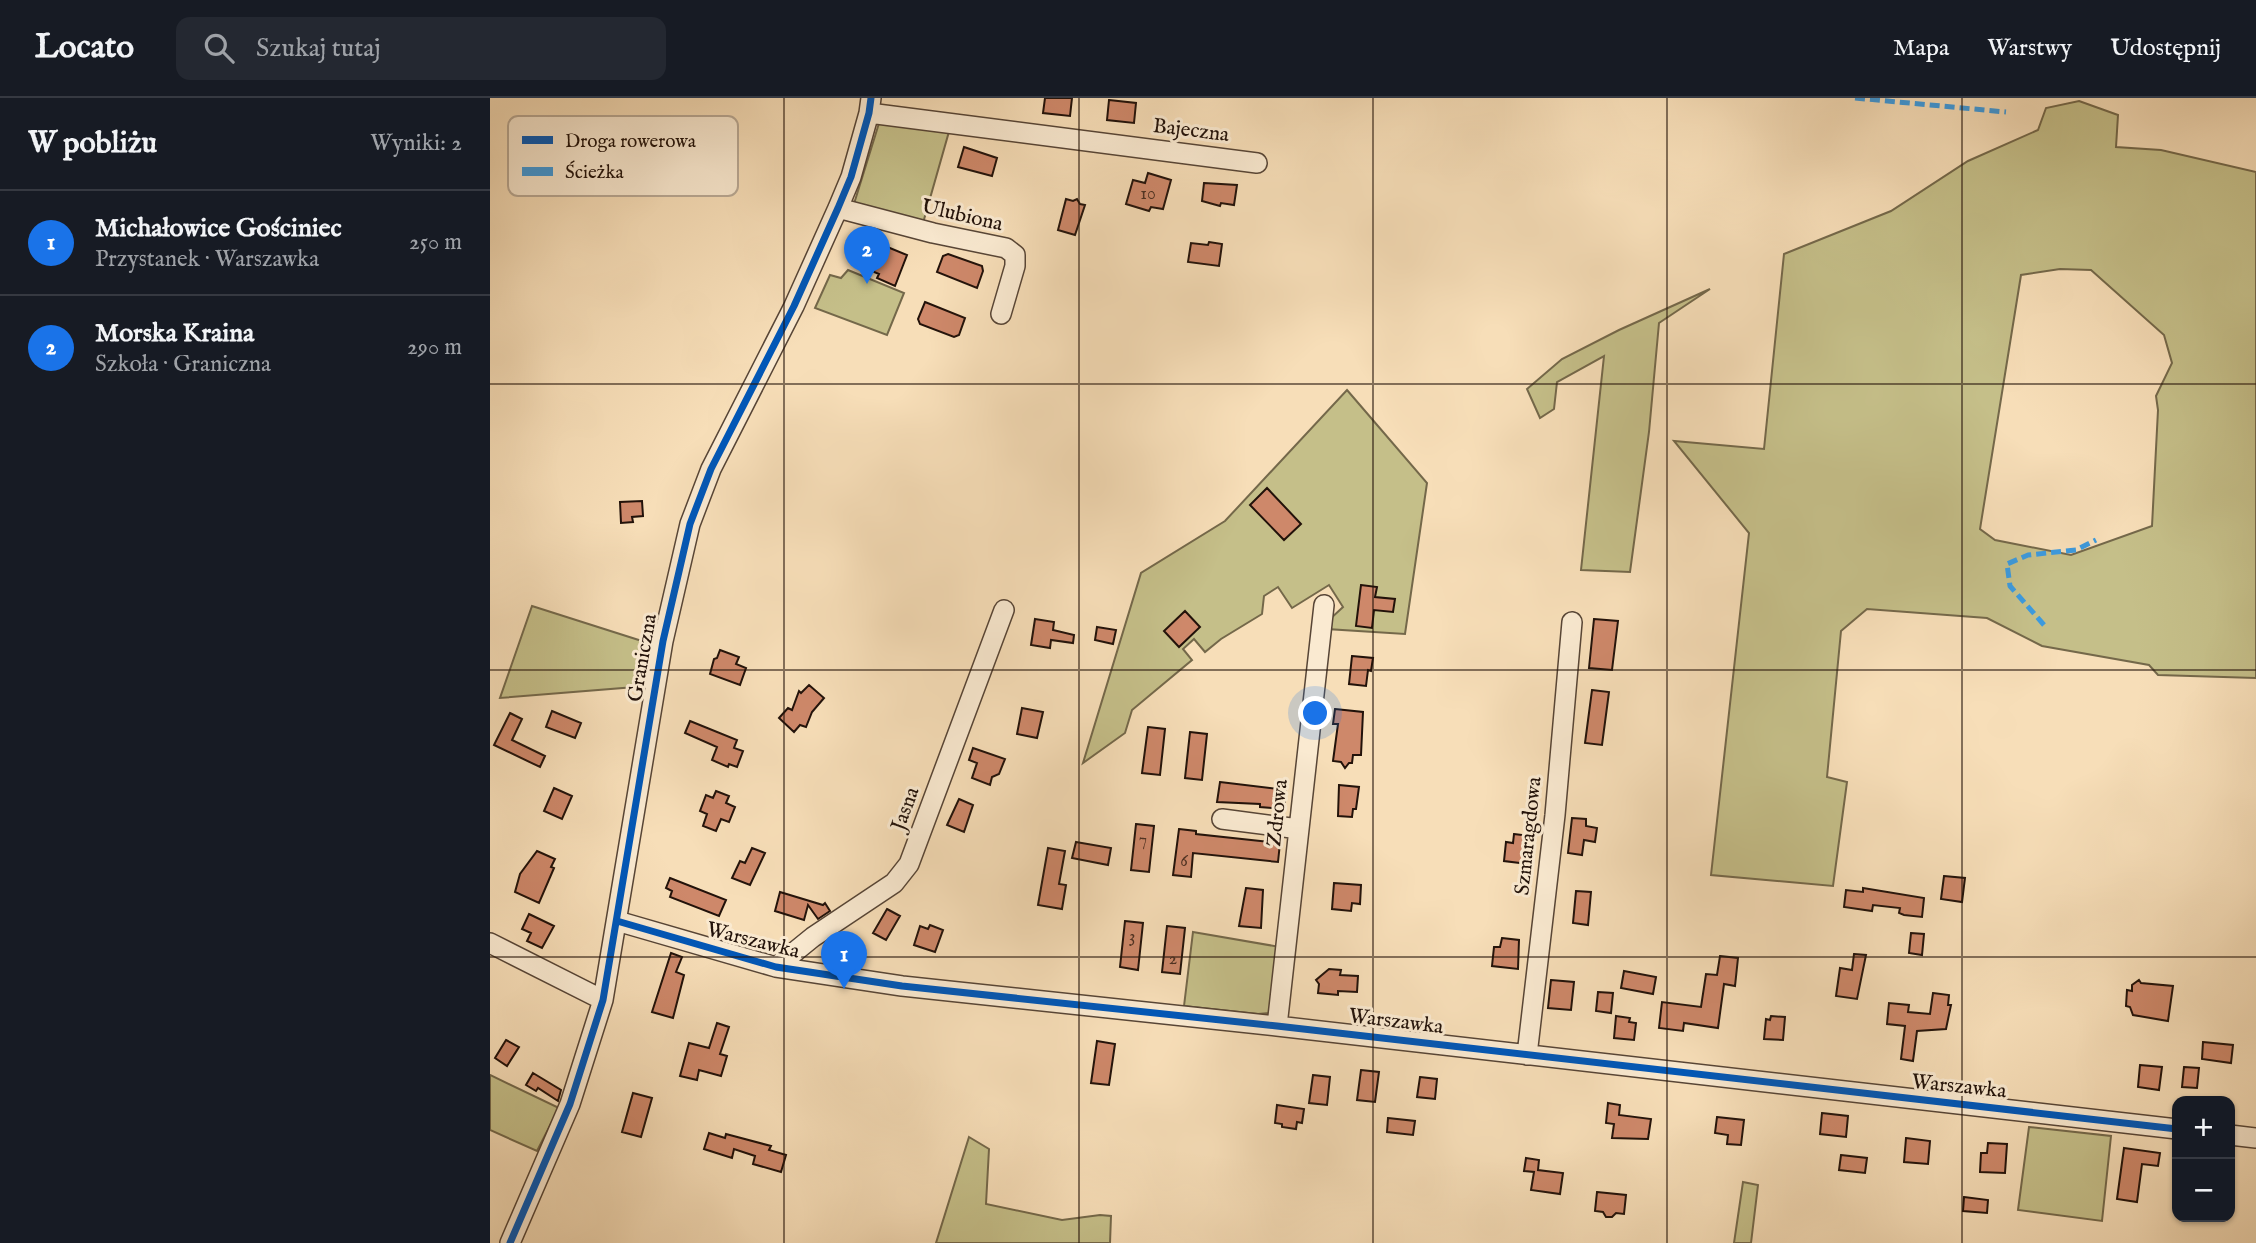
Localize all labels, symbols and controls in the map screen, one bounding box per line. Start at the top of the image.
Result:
search box [176,17,666,80]
text: Locato [35,27,134,69]
icon: search [200,29,238,67]
text: Szukaj tutaj [256,32,381,65]
text: Mapa [1893,33,1949,64]
text: Warstwy [1987,33,2072,64]
text: Udostępnij [2110,33,2221,64]
street label: Bajeczna [1151,113,1232,149]
legend [508,116,738,196]
text: W pobliżu [28,125,157,163]
text: Wyniki: 2 [370,129,462,158]
text: Droga rowerowa [565,130,697,154]
text: Ścieżka [565,160,625,185]
house number: 10 [1140,183,1156,206]
street label: Ulubiona [919,194,1006,239]
text: Michałowice Gościniec [95,212,342,245]
pin: 2 [844,226,890,284]
text: 1 [47,228,55,257]
text: 250 m [409,228,462,257]
text: Przystanek · Warszawka [95,245,319,274]
text: Morska Kraina [95,317,254,350]
text: 2 [46,333,56,362]
text: 290 m [407,333,462,362]
text: Szkoła · Graniczna [95,350,271,379]
street label: Graniczna [622,611,664,704]
your location [1298,696,1332,730]
street label: Szmaragdowa [1509,774,1549,897]
street label: Zdrowa [1261,777,1295,848]
street label: Jasna [885,782,927,837]
house number: 7 [1139,829,1147,852]
house number: 6 [1180,850,1188,873]
street label: Warszawka [703,916,803,966]
house number: 3 [1129,926,1135,949]
pin: 1 [821,931,867,989]
house number: 2 [1169,948,1177,971]
street label: Warszawka [1347,1003,1446,1041]
street label: Warszawka [1910,1069,2009,1106]
map controls [2172,1096,2235,1222]
button: + [2172,1096,2235,1159]
button: − [2172,1159,2235,1222]

